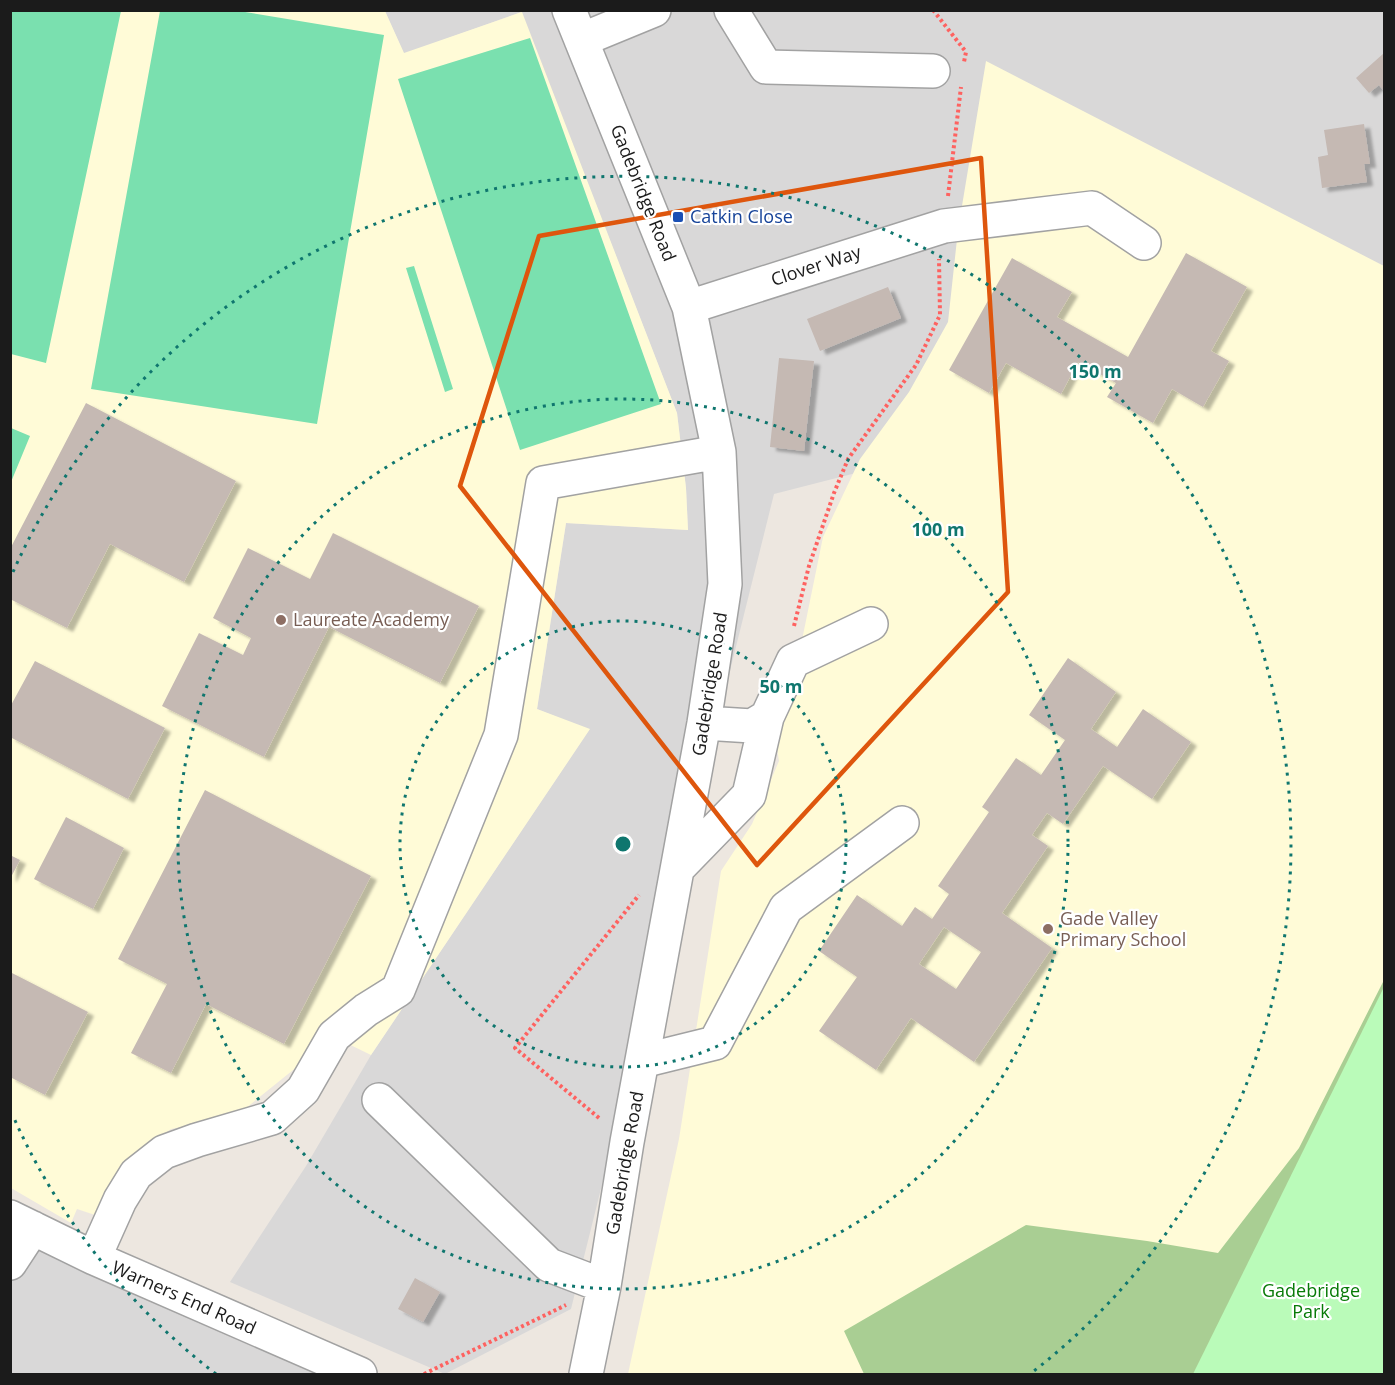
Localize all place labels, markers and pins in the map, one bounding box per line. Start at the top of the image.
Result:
place label: Catkin Close [690,204,793,228]
marker: Catkin Close [671,210,685,224]
place label: Laureate Academy [293,607,450,631]
marker: Laureate Academy [274,613,288,627]
centre of rings [613,834,633,854]
place label: Gade Valley Primary School [1060,906,1186,951]
marker: Gade Valley Primary School [1041,922,1055,936]

